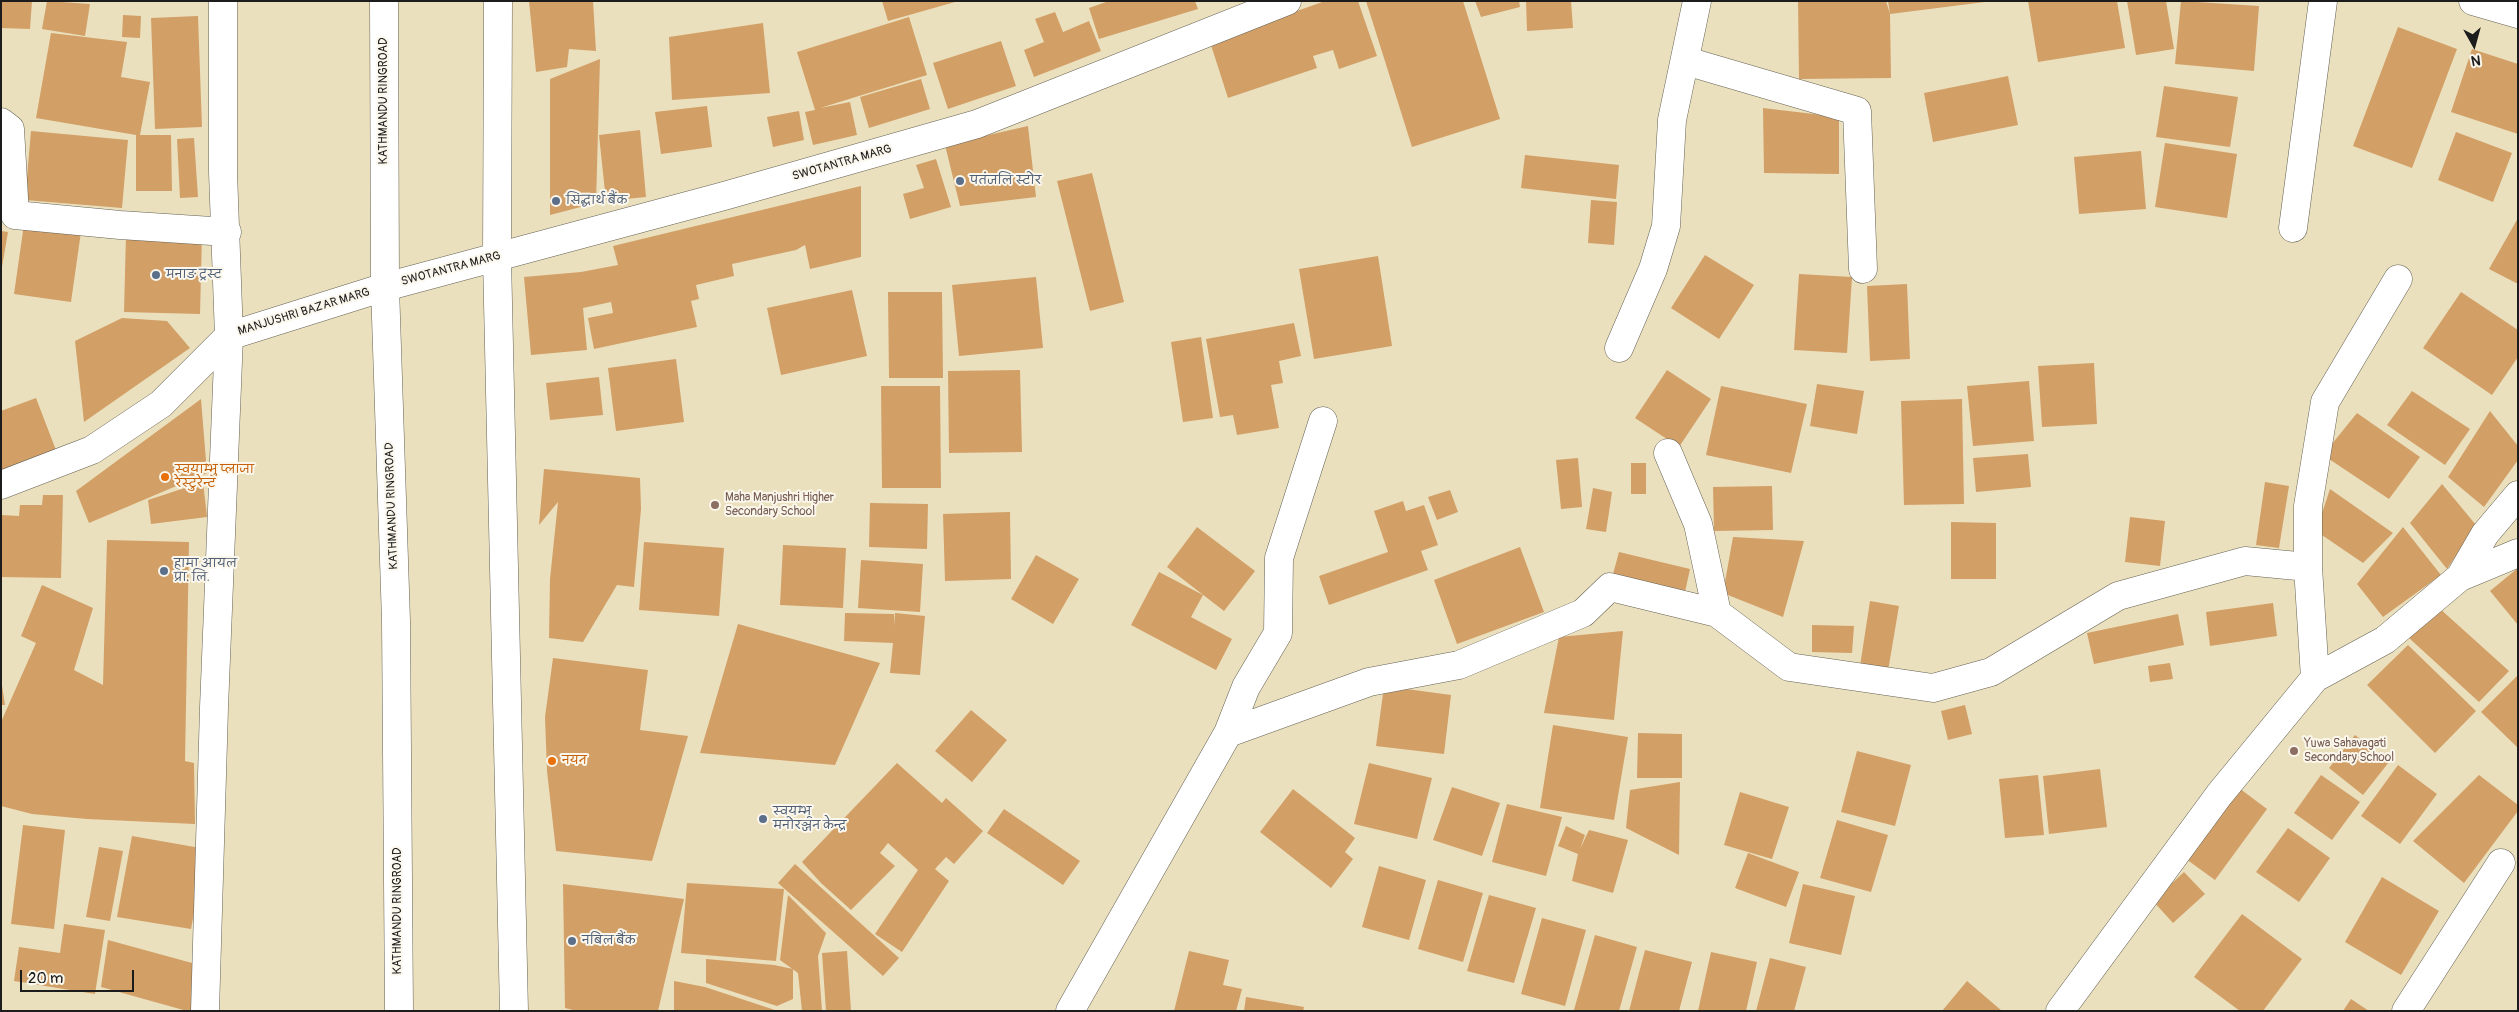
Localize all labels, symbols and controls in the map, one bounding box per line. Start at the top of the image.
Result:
north arrow [2449,20,2499,70]
street label: KATHMANDU RINGROAD [377,37,391,165]
text: N [2470,51,2482,69]
street label: SWOTANTRA MARG [791,142,893,184]
place label: पतंजलि स्टोर [970,174,1041,188]
marker: पतंजलि स्टोर [954,175,966,187]
place label: सिद्धार्थ बैंक [566,194,627,208]
marker: सिद्धार्थ बैंक [550,195,562,207]
street label: SWOTANTRA MARG [400,249,502,289]
place label: मनाङ ट्रस्ट [166,268,222,282]
marker: मनाङ ट्रस्ट [150,269,162,281]
street label: MANJUSHRI BAZAR MARG [236,285,372,339]
street label: KATHMANDU RINGROAD [383,442,401,570]
place label: स्वयाम्भु प्लाजा रेस्टुरेन्ट [175,463,254,491]
marker: स्वयाम्भु प्लाजा रेस्टुरेन्ट [159,471,171,483]
place label: Maha Manjushri Higher Secondary School [725,491,834,519]
marker: Maha Manjushri Higher Secondary School [709,499,721,511]
place label: हामा आयल प्रा. लि. [174,557,237,585]
marker: हामा आयल प्रा. लि. [158,565,170,577]
place label: Yuwa Sahavagati Secondary School [2304,737,2394,765]
marker: Yuwa Sahavagati Secondary School [2288,745,2300,757]
place label: नयन [562,754,587,768]
marker: नयन [546,755,558,767]
place label: स्वयम्भू मनोरञ्जन केन्द्र [773,805,846,833]
marker: स्वयम्भू मनोरञ्जन केन्द्र [757,813,769,825]
street label: KATHMANDU RINGROAD [391,847,405,975]
place label: नबिल बैंक [582,934,636,948]
marker: नबिल बैंक [566,935,578,947]
scale bar [22,960,136,992]
text: 20 m [28,969,63,988]

